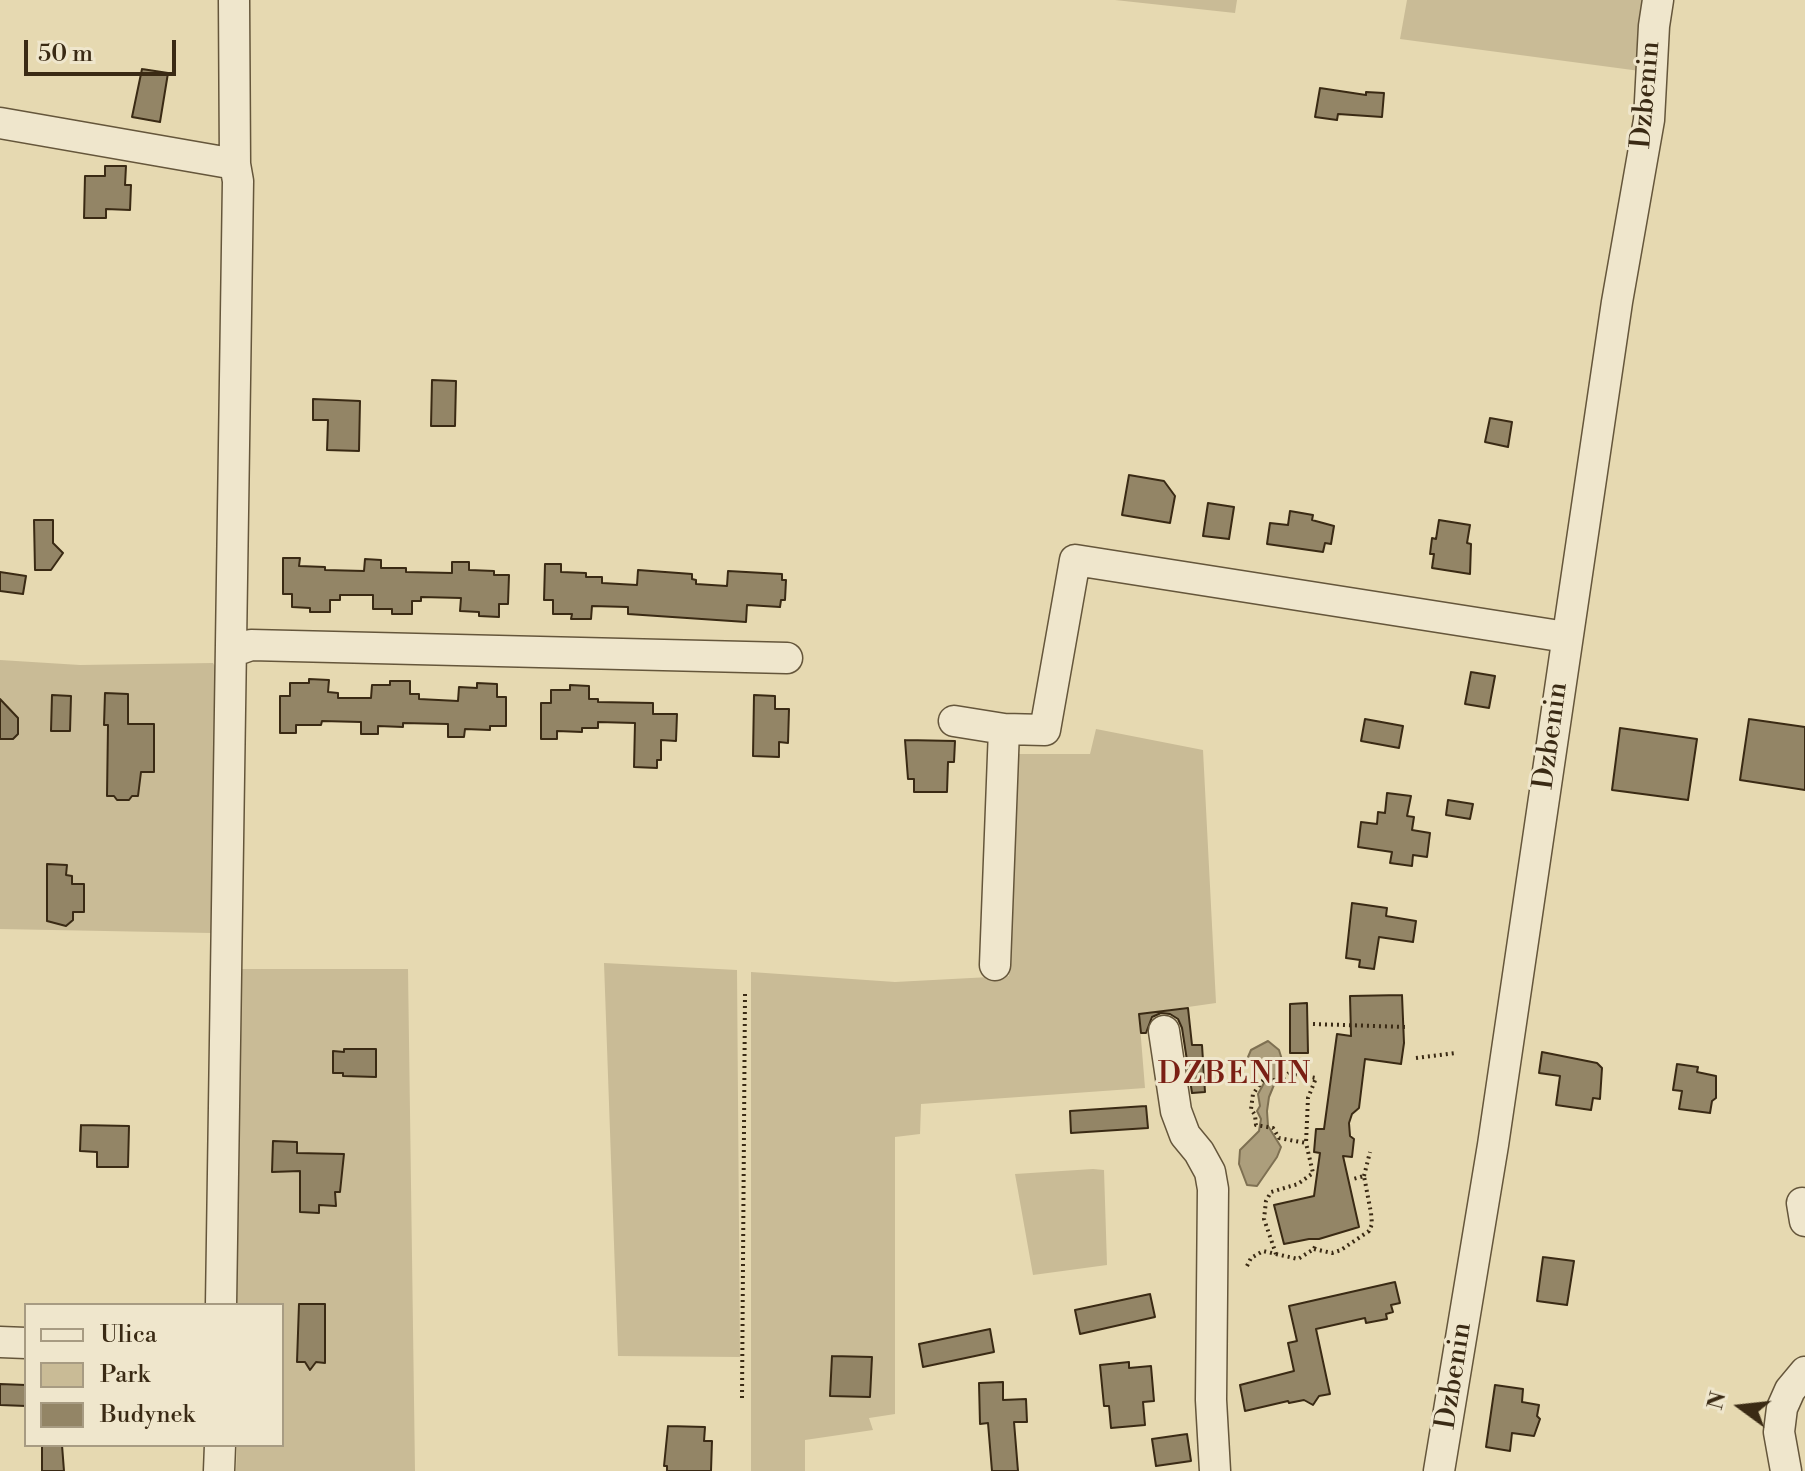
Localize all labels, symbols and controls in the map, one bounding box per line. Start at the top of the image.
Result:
scale bar [28,24,180,74]
text: 50 m [38,39,93,69]
street label: Dzbenin [1626,40,1668,150]
street label: Dzbenin [1528,680,1576,792]
district label: DZBENIN [1158,1058,1312,1094]
legend [24,1303,284,1447]
text: Ulica [100,1320,157,1350]
street label: Dzbenin [1430,1320,1480,1432]
text: Park [100,1360,150,1390]
north arrow [1701,1367,1781,1447]
text: N [1702,1389,1733,1413]
text: Budynek [100,1400,195,1430]

